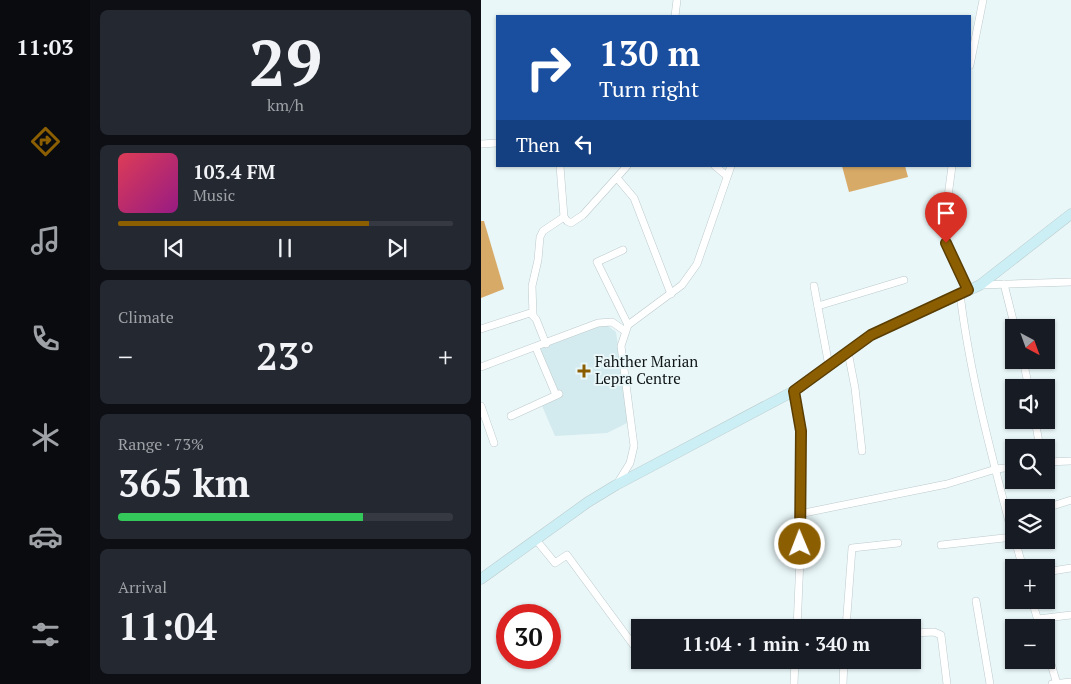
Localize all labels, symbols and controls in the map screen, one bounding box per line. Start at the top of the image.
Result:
text: 29 [249,18,322,105]
text: 130 m [599,30,700,76]
text: 11:03 [16,32,74,61]
icon: right [516,35,581,100]
text: Turn right [599,74,699,103]
text: km/h [267,94,304,116]
icon: directions [28,124,63,159]
icon: left [570,130,598,158]
text: Then [516,132,560,157]
text: 103.4 FM [193,159,275,184]
text: Music [193,184,235,206]
pin [925,192,967,243]
icon: arrive [932,199,960,227]
icon: music [28,223,63,258]
icon: previous [160,234,188,262]
icon: pause [271,234,299,262]
icon: next [383,234,411,262]
text: Climate [118,306,174,328]
north arrow [1005,319,1055,369]
map controls [1005,319,1055,669]
icon: phone [28,321,63,356]
text: 23° [256,331,315,381]
text: − [118,338,133,375]
text: + [438,338,453,375]
place label: Fahther Marian Lepra Centre [595,351,698,388]
marker: Fahther Marian Lepra Centre [577,364,591,378]
button: sound [1005,379,1055,429]
icon: climate [28,420,63,455]
text: Range · 73% [118,433,204,455]
button: search [1005,439,1055,489]
text: 365 km [118,458,250,508]
button: layers [1005,499,1055,549]
position arrow [773,517,825,569]
icon: car [28,519,63,554]
button: + [1005,559,1055,609]
text: Arrival [118,576,167,598]
text: 11:04 [118,601,217,651]
speed limit sign: 30 [496,604,561,669]
icon: filters [28,617,63,652]
button: − [1005,619,1055,669]
text: 11:04 · 1 min · 340 m [682,631,870,656]

